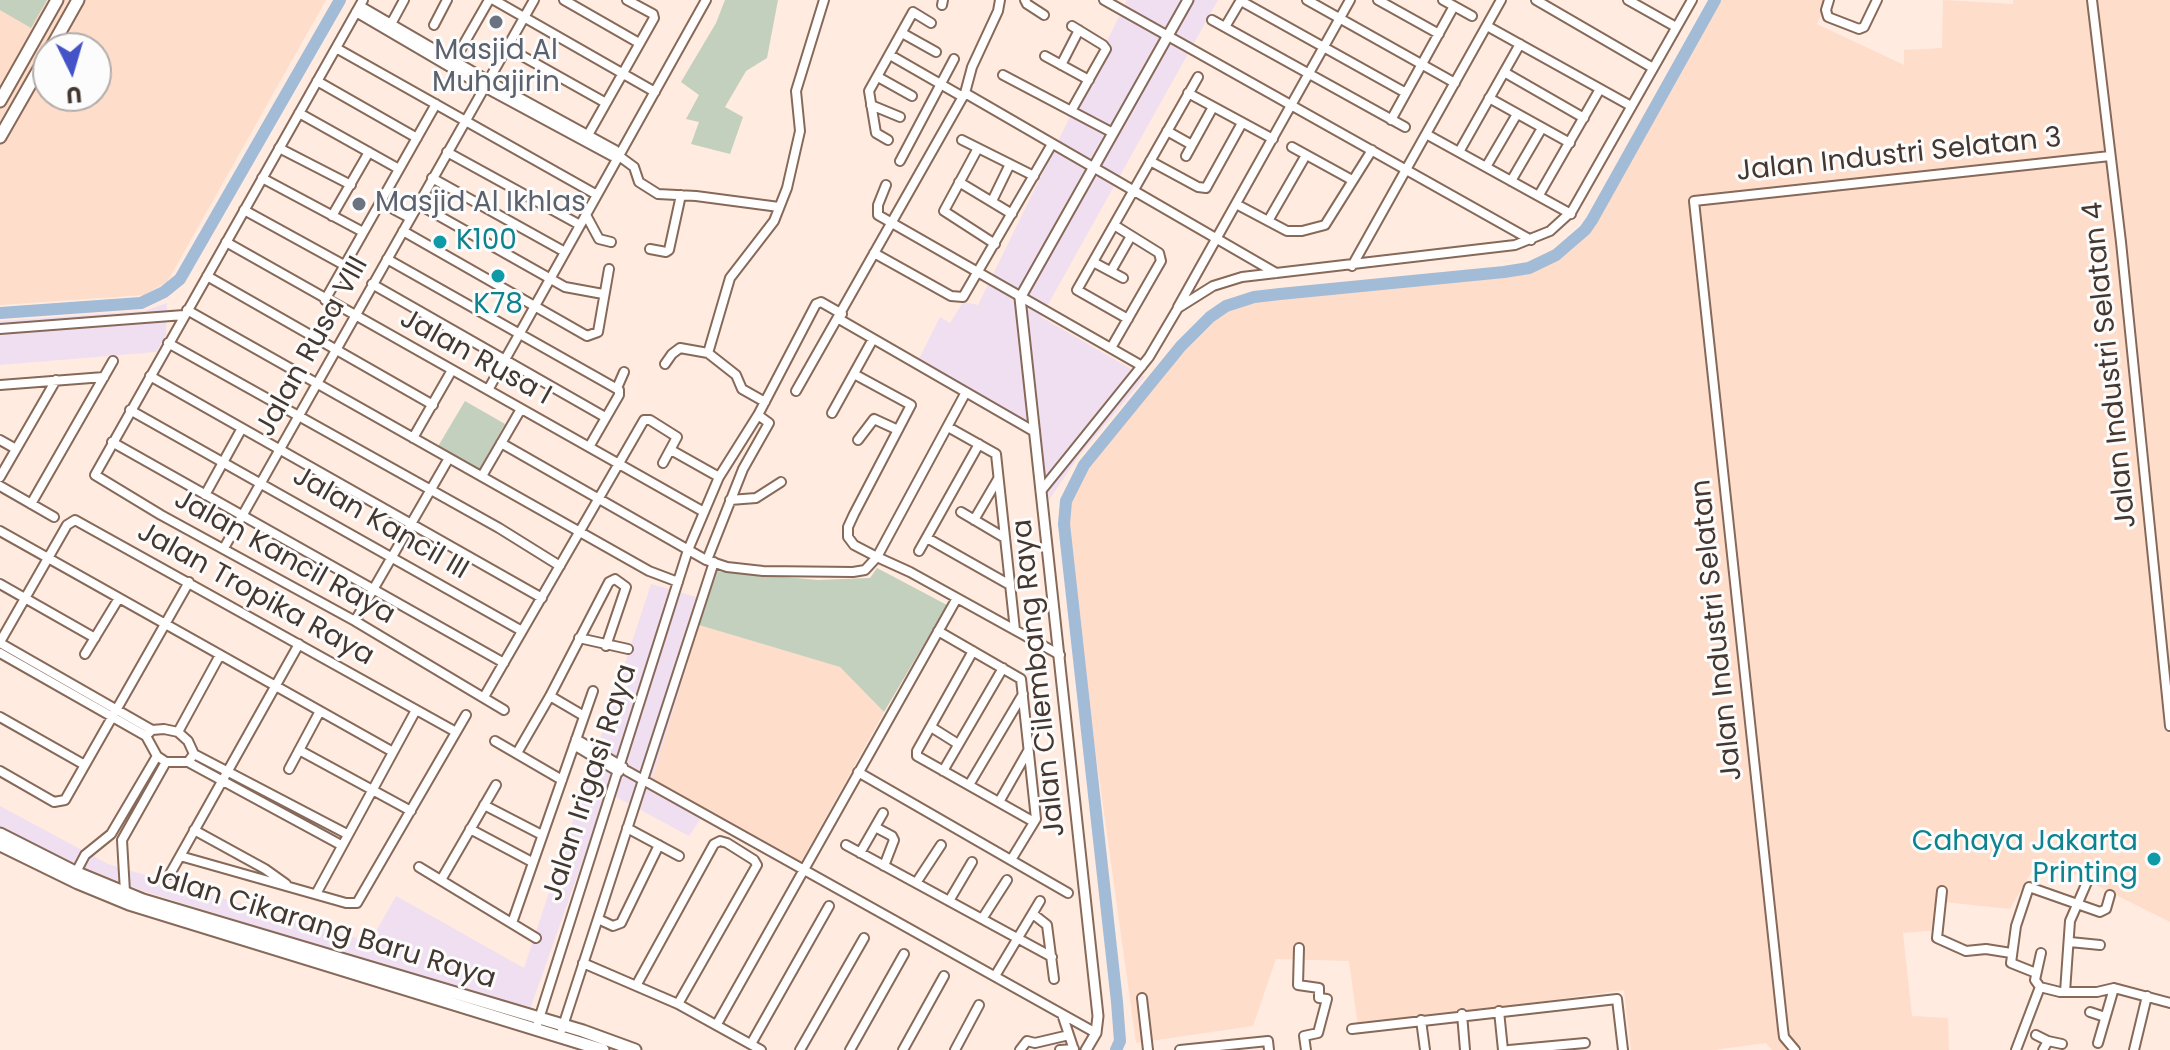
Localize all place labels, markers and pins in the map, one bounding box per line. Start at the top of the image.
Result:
marker: Masjid Al Muhajirin [487,13,505,31]
place label: Masjid Al Muhajirin [432,35,560,101]
place label: Masjid Al Ikhlas [375,187,586,221]
marker: Masjid Al Ikhlas [350,195,368,213]
place label: K100 [456,225,517,259]
marker: K100 [431,233,449,251]
marker: K78 [489,267,507,285]
place label: K78 [473,289,523,323]
place label: Cahaya Jakarta Printing [1912,826,2138,892]
marker: Cahaya Jakarta Printing [2145,850,2163,868]

